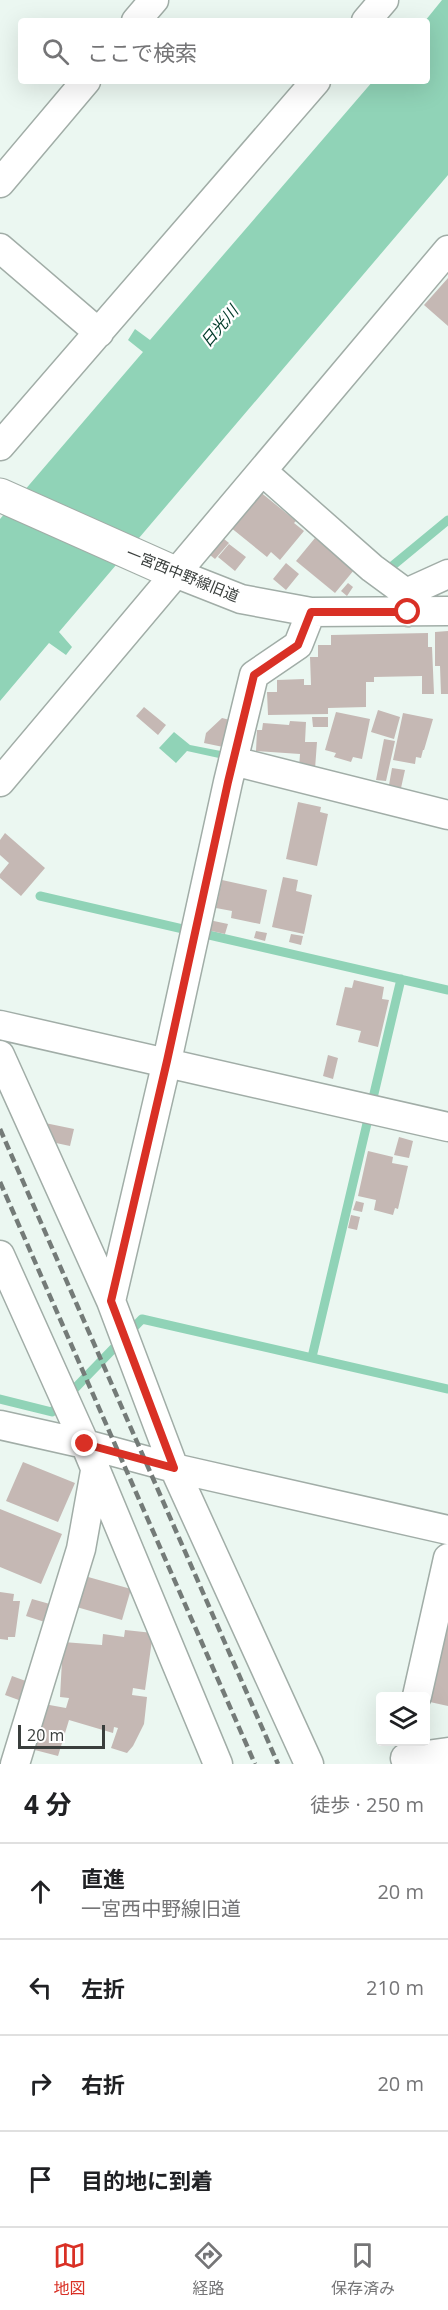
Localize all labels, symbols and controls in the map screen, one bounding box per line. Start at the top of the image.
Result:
search box [18,18,430,84]
icon: search [39,35,72,68]
text: ここで検索 [87,37,197,67]
water label: 日光川 [195,299,244,351]
street label: 一宮西中野線旧道 [124,542,242,606]
route start [394,598,420,624]
route end [71,1430,97,1456]
map controls [376,1692,430,1746]
button: layers [376,1692,430,1746]
scale bar [18,1722,105,1750]
text: 20 m [27,1724,64,1746]
text: 4 分 [24,1786,72,1822]
text: 徒歩 · 250 m [310,1791,424,1818]
text: 直進 [81,1863,125,1893]
icon: ahead [24,1875,57,1908]
text: 20 m [377,1878,424,1905]
text: 一宮西中野線旧道 [81,1895,241,1922]
icon: left [24,1971,57,2004]
text: 左折 [81,1973,125,2003]
text: 210 m [366,1974,424,2001]
icon: right [24,2067,57,2100]
text: 右折 [81,2069,125,2099]
text: 20 m [377,2070,424,2097]
icon: arrive [24,2163,57,2196]
text: 目的地に到着 [81,2165,213,2195]
tab: 地図 [53,2239,86,2299]
tab: 経路 [192,2239,225,2299]
tab: 保存済み [331,2239,395,2299]

